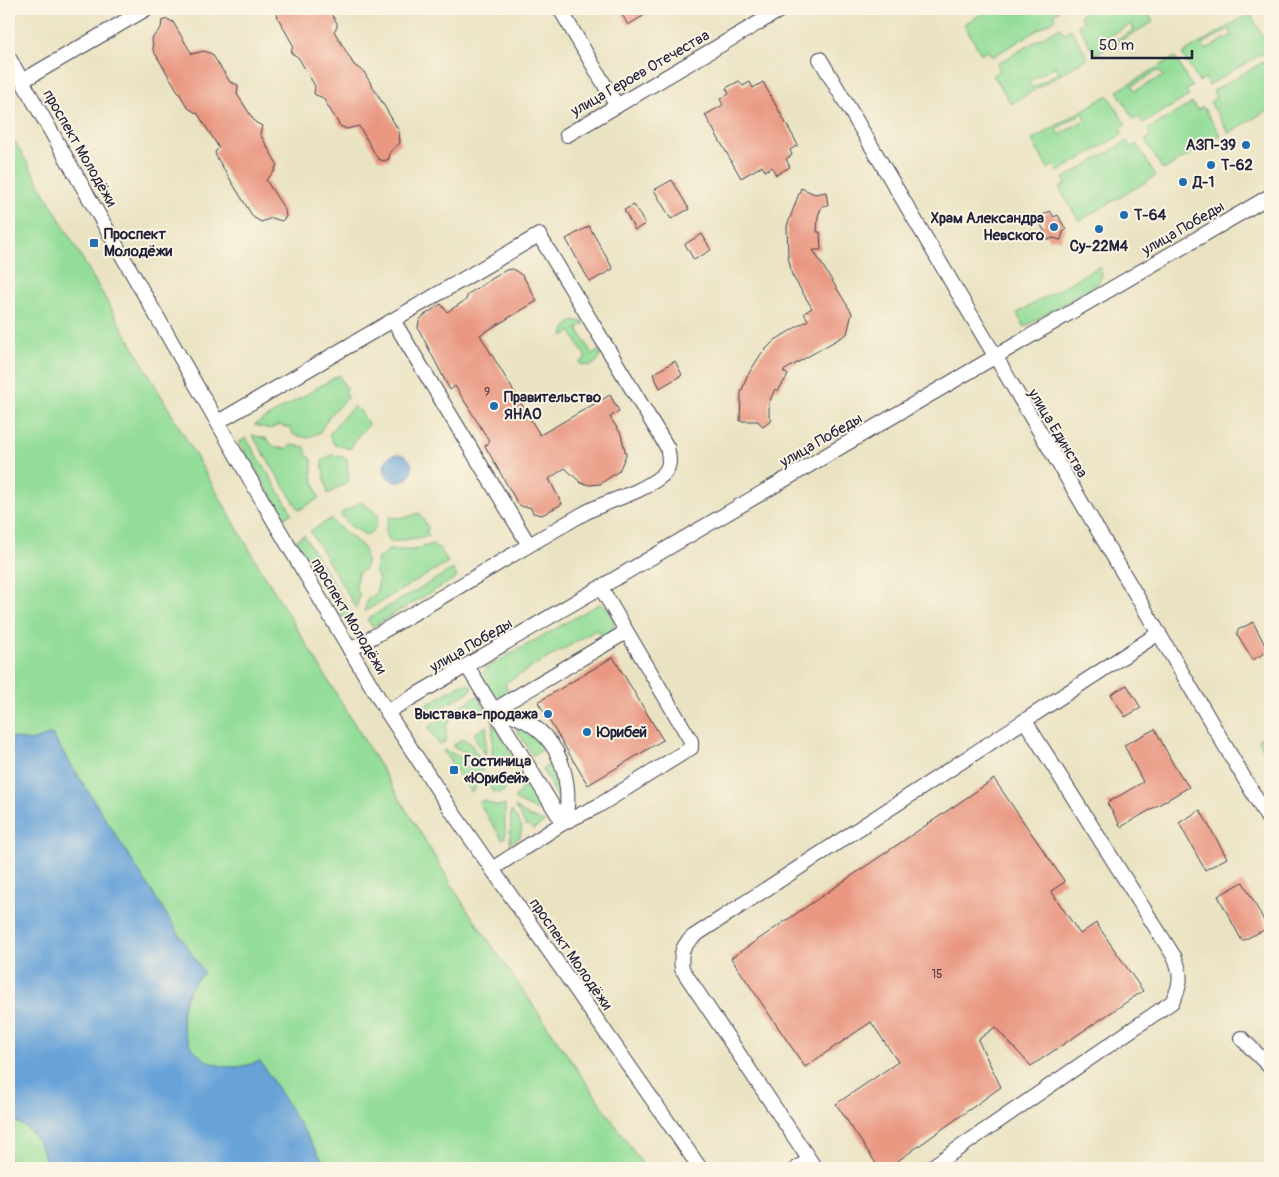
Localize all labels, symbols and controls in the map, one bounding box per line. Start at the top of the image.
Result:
street label: улица Героев Отечества [567,26,713,121]
scale bar [1092,28,1192,60]
text: 50 m [1099,36,1134,55]
street label: проспект Молодёжи [38,86,121,210]
place label: АЗП-39 [1186,136,1236,155]
marker: АЗП-39 [1240,139,1252,151]
place label: Т-62 [1220,156,1253,175]
marker: Т-62 [1205,159,1217,171]
place label: Д-1 [1192,173,1214,192]
marker: Д-1 [1177,176,1189,188]
street label: улица Победы [1138,197,1228,260]
place label: Т-64 [1133,206,1166,225]
place label: Храм Александра Невского [931,209,1044,245]
marker: Т-64 [1118,209,1130,221]
marker: Храм Александра Невского [1048,221,1060,233]
marker: Су-22М4 [1093,223,1105,235]
place label: Проспект Молодёжи [104,225,173,261]
marker: Проспект Молодёжи [88,237,100,249]
place label: Су-22М4 [1070,237,1128,256]
street label: улица Единства [1023,384,1092,481]
house number: 9 [484,385,490,400]
place label: Правительство ЯНАО [504,388,601,424]
marker: Правительство ЯНАО [488,400,500,412]
street label: улица Победы [776,409,866,472]
street label: проспект Молодёжи [306,555,391,678]
street label: улица Победы [426,614,516,677]
place label: Выставка-продажа [414,705,538,724]
marker: Выставка-продажа [542,708,554,720]
place label: Юрибей [596,723,647,742]
marker: Юрибей [581,726,593,738]
place label: Гостиница «Юрибей» [464,752,531,788]
marker: Гостиница «Юрибей» [448,764,460,776]
street label: проспект Молодёжи [525,895,616,1014]
house number: 15 [931,967,943,982]

